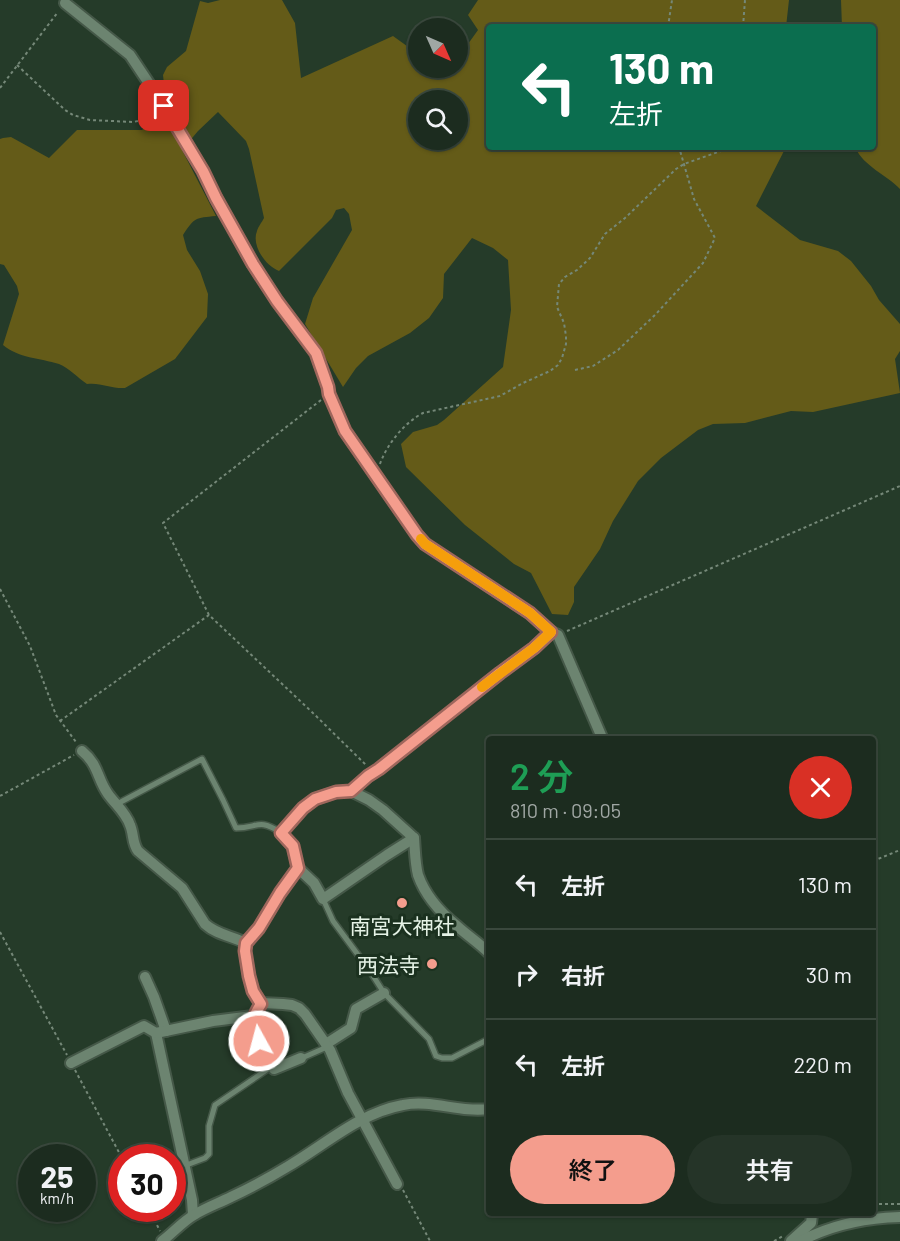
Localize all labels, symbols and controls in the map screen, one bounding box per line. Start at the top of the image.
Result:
north arrow [408,18,468,78]
map controls [408,18,468,150]
text: 130 m [609,42,714,92]
icon: left [510,48,588,126]
pin [138,80,189,131]
icon: arrive [147,89,180,122]
button: search [408,90,468,150]
text: 左折 [609,97,663,129]
text: 2 分 [510,754,573,797]
button: close [789,756,852,819]
text: 810 m · 09:05 [510,798,621,822]
icon: left [510,868,543,901]
text: 130 m [798,871,852,897]
text: 左折 [561,872,605,898]
marker: 南宮大神社 [395,896,409,910]
place label: 南宮大神社 [350,913,455,938]
place label: 西法寺 [357,952,420,977]
marker: 西法寺 [425,957,439,971]
icon: right [510,958,543,991]
text: 30 m [806,961,852,987]
text: 右折 [561,962,605,988]
position arrow [227,1009,291,1073]
icon: left [510,1048,543,1081]
text: 220 m [793,1051,852,1077]
text: 左折 [561,1052,605,1078]
button: 終了 [510,1135,675,1204]
button: 共有 [687,1135,852,1204]
speed limit sign: 30 [108,1144,186,1222]
text: 25 [41,1158,73,1194]
text: km/h [40,1189,74,1207]

